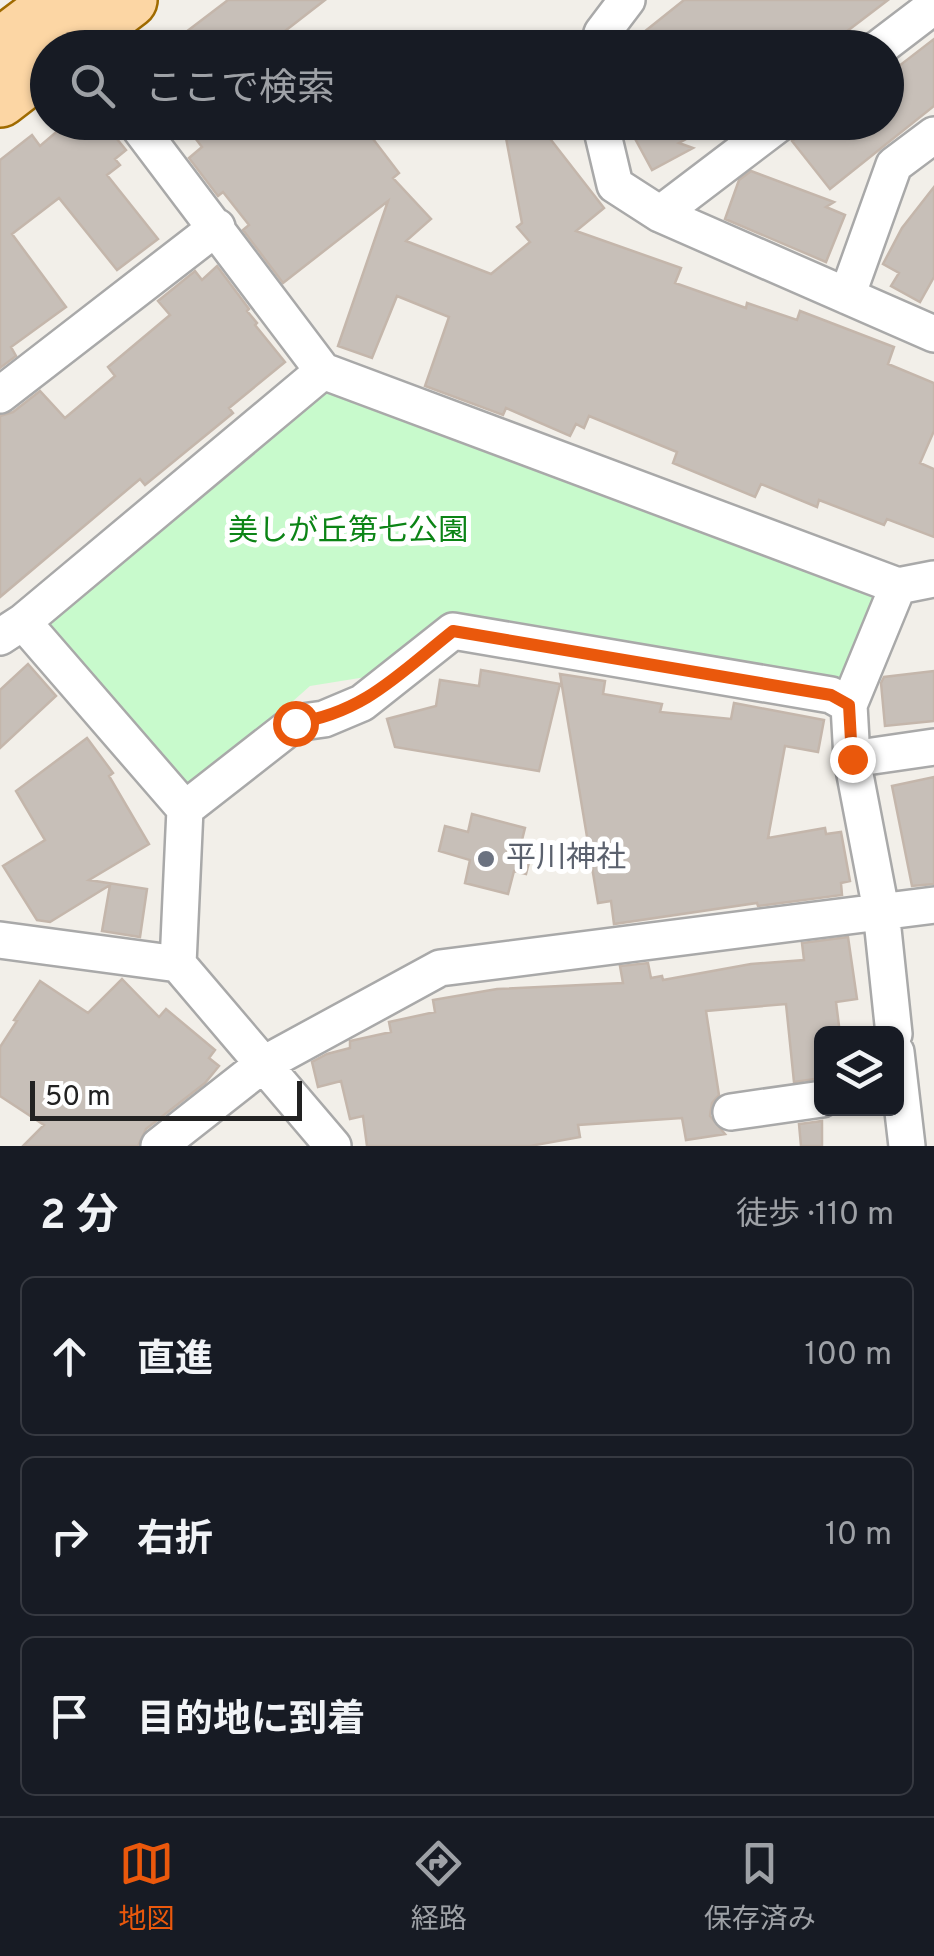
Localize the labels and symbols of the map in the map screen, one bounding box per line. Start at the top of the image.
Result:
park label: 美しが丘第七公園 [228,514,468,551]
route start [273,701,319,747]
route end [830,737,876,783]
place label: 平川神社 [506,841,626,878]
marker: 平川神社 [475,848,497,870]
scale bar [30,1076,302,1120]

